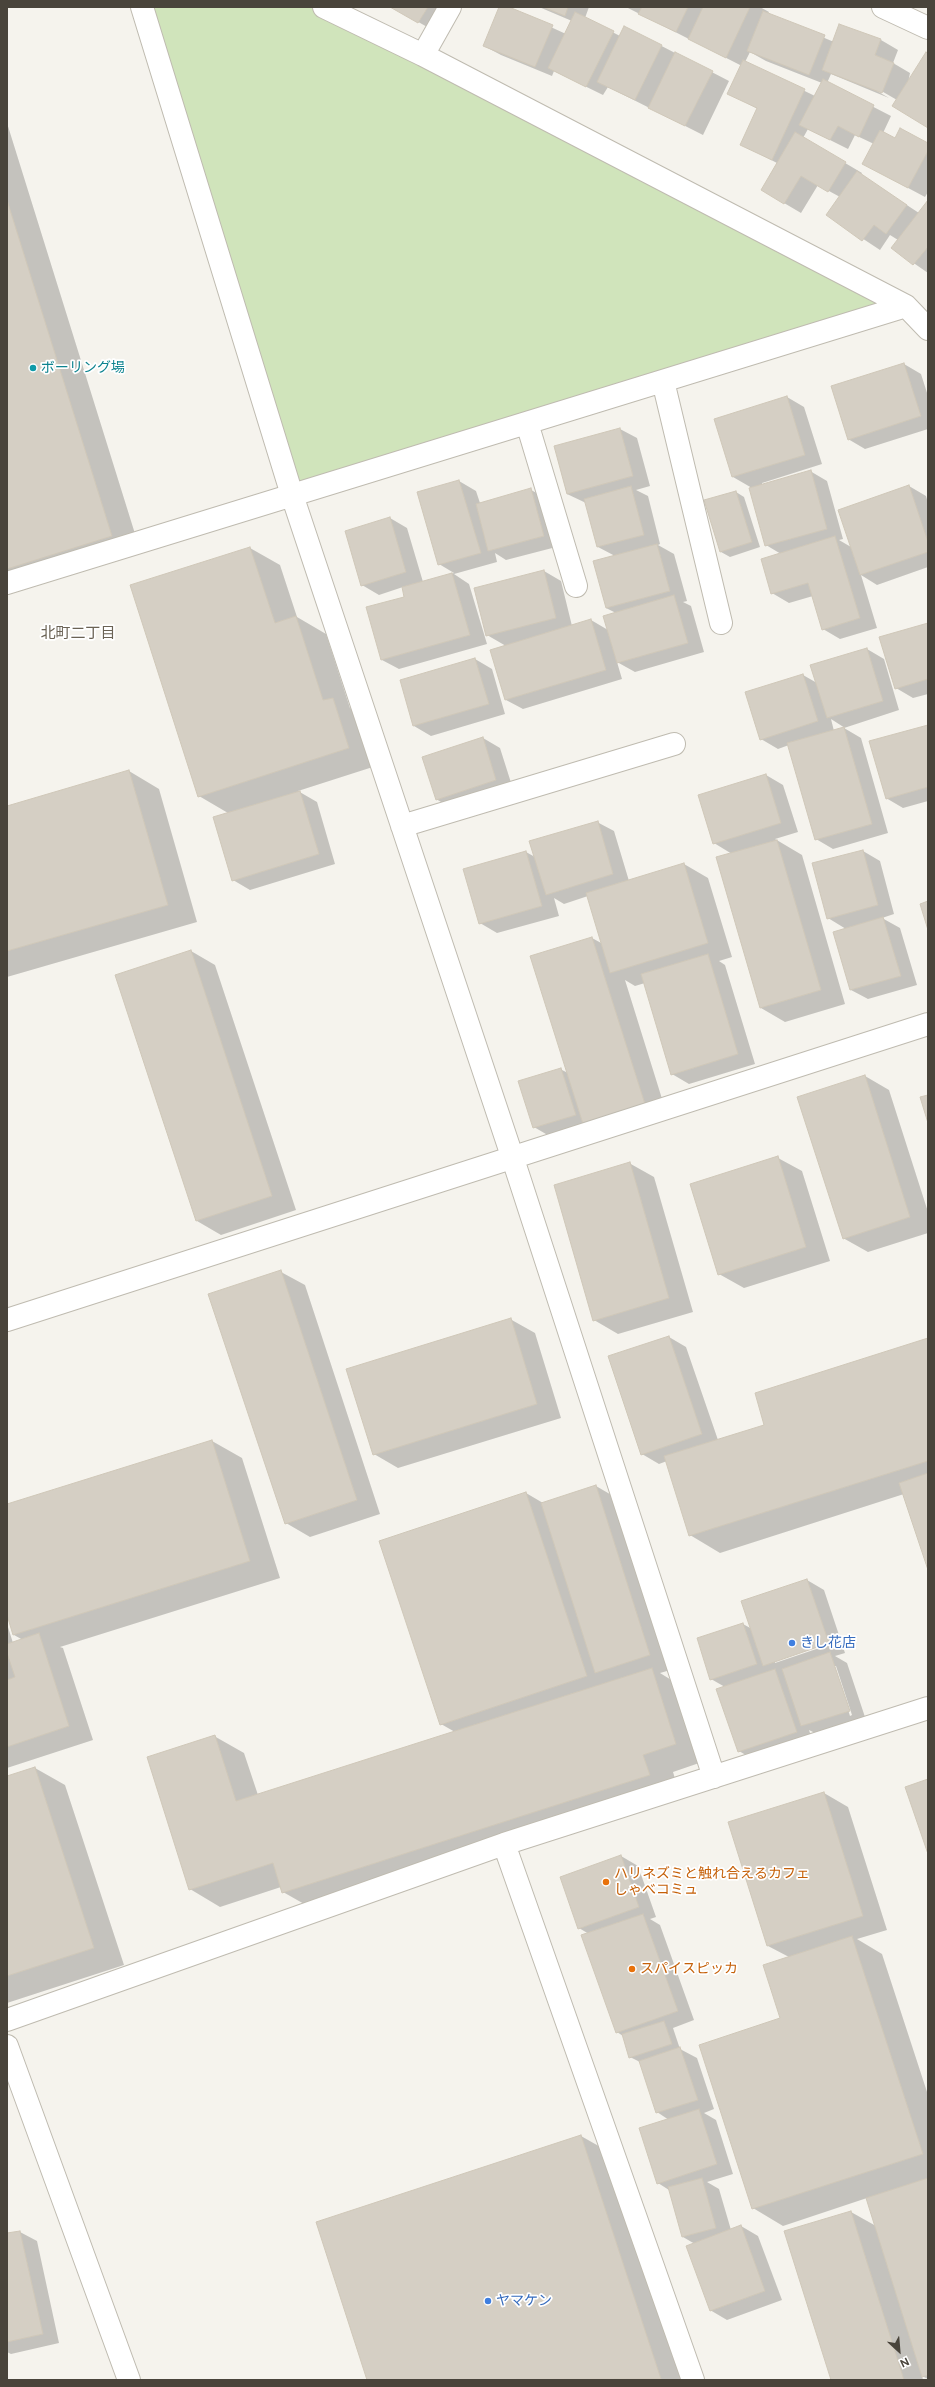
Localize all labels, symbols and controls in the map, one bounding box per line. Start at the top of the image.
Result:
place label: ボーリング場 [41,360,125,376]
marker: ボーリング場 [28,363,38,373]
district label: 北町二丁目 [41,625,115,643]
place label: きし花店 [800,1635,856,1651]
marker: きし花店 [787,1638,797,1648]
place label: ハリネズミと触れ合えるカフェ しゃべコミュ [614,1866,810,1898]
marker: ハリネズミと触れ合えるカフェ しゃべコミュ [601,1877,611,1887]
place label: スパイスピッカ [640,1961,738,1977]
marker: スパイスピッカ [627,1964,637,1974]
place label: ヤマケン [496,2293,552,2309]
marker: ヤマケン [483,2296,493,2306]
north arrow [879,2331,919,2371]
text: N [898,2355,911,2370]

